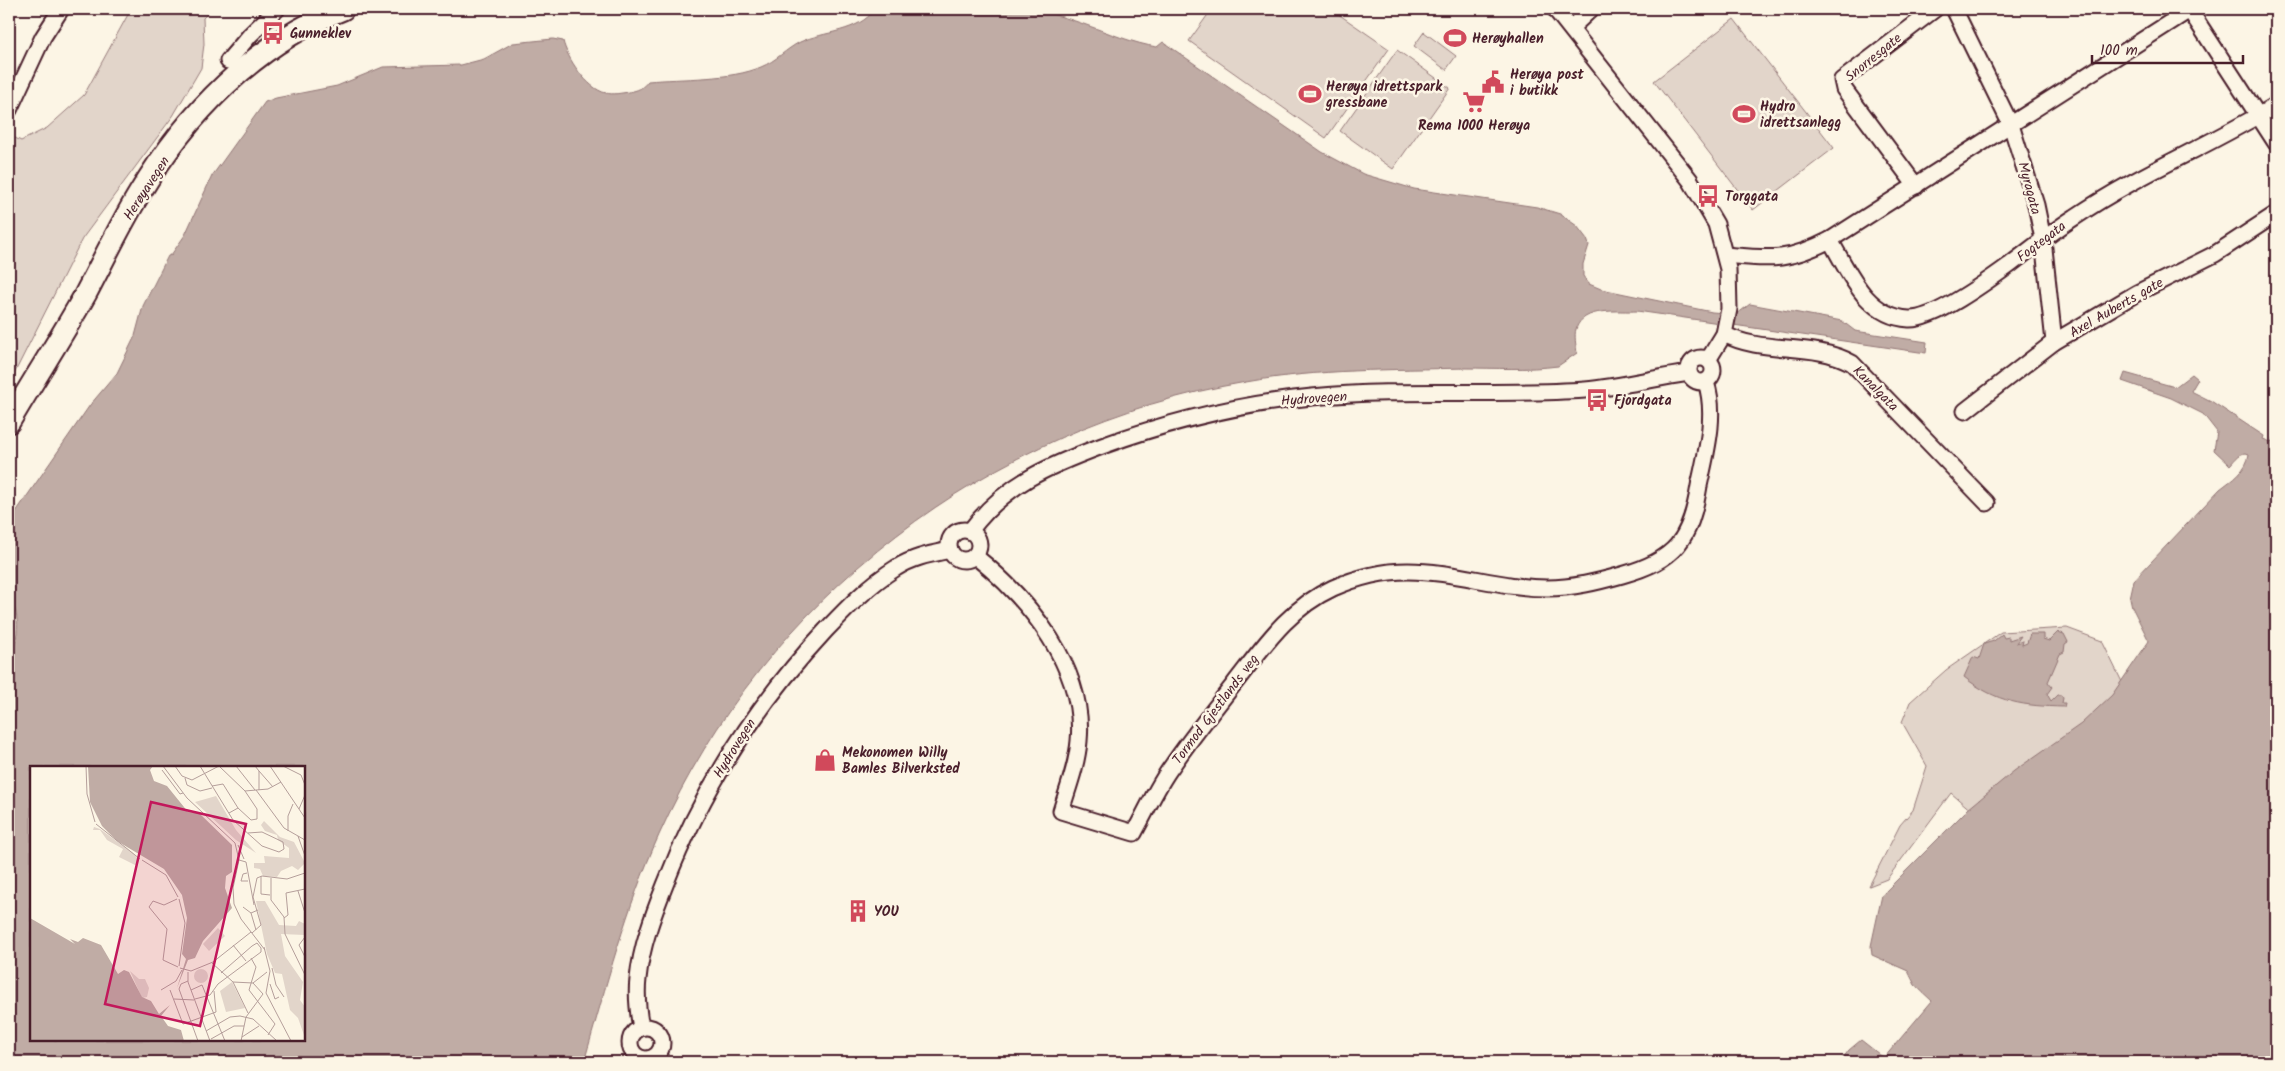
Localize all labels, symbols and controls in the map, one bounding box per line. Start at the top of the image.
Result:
bus stop icon: Gunneklev [260,20,286,46]
place label: Gunneklev [290,23,352,45]
sports icon: Herøyhallen [1442,25,1468,51]
street label: Snorresgate [1840,27,1907,88]
place label: Herøyhallen [1472,28,1544,50]
scale bar [2092,32,2244,64]
text: 100 m [2100,39,2138,63]
place label: Herøya post i butikk [1510,64,1585,102]
public building icon: Herøya post i butikk [1480,69,1506,95]
place label: Herøya idrettspark gressbane [1325,76,1443,114]
sports icon: Herøya idrettspark gressbane [1297,81,1323,107]
supermarket icon: Rema 1000 Herøya [1461,89,1487,115]
place label: Hydro idrettsanlegg [1760,96,1841,134]
sports icon: Hydro idrettsanlegg [1731,101,1757,127]
place label: Rema 1000 Herøya [1418,115,1530,137]
street label: Herøyavegen [118,152,176,225]
street label: Myragata [2011,159,2047,217]
bus stop icon: Torggata [1695,183,1721,209]
place label: Torggata [1725,186,1778,208]
street label: Fogtegata [2012,216,2071,268]
street label: Axel Auberts gate [2065,272,2168,344]
street label: Kanalgata [1847,361,1903,417]
street label: Hydrovegen [1280,386,1348,412]
bus stop icon: Fjordgata [1584,387,1610,413]
place label: Fjordgata [1614,390,1672,412]
street label: Tormod Gjestlands veg [1167,650,1265,769]
street label: Hydrovegen [708,714,762,783]
place label: Mekonomen Willy Bamles Bilverksted [842,742,960,780]
shop icon: Mekonomen Willy Bamles Bilverksted [812,747,838,773]
inset map [30,766,305,1041]
building icon: YOU [845,898,871,924]
place label: YOU [874,901,900,923]

